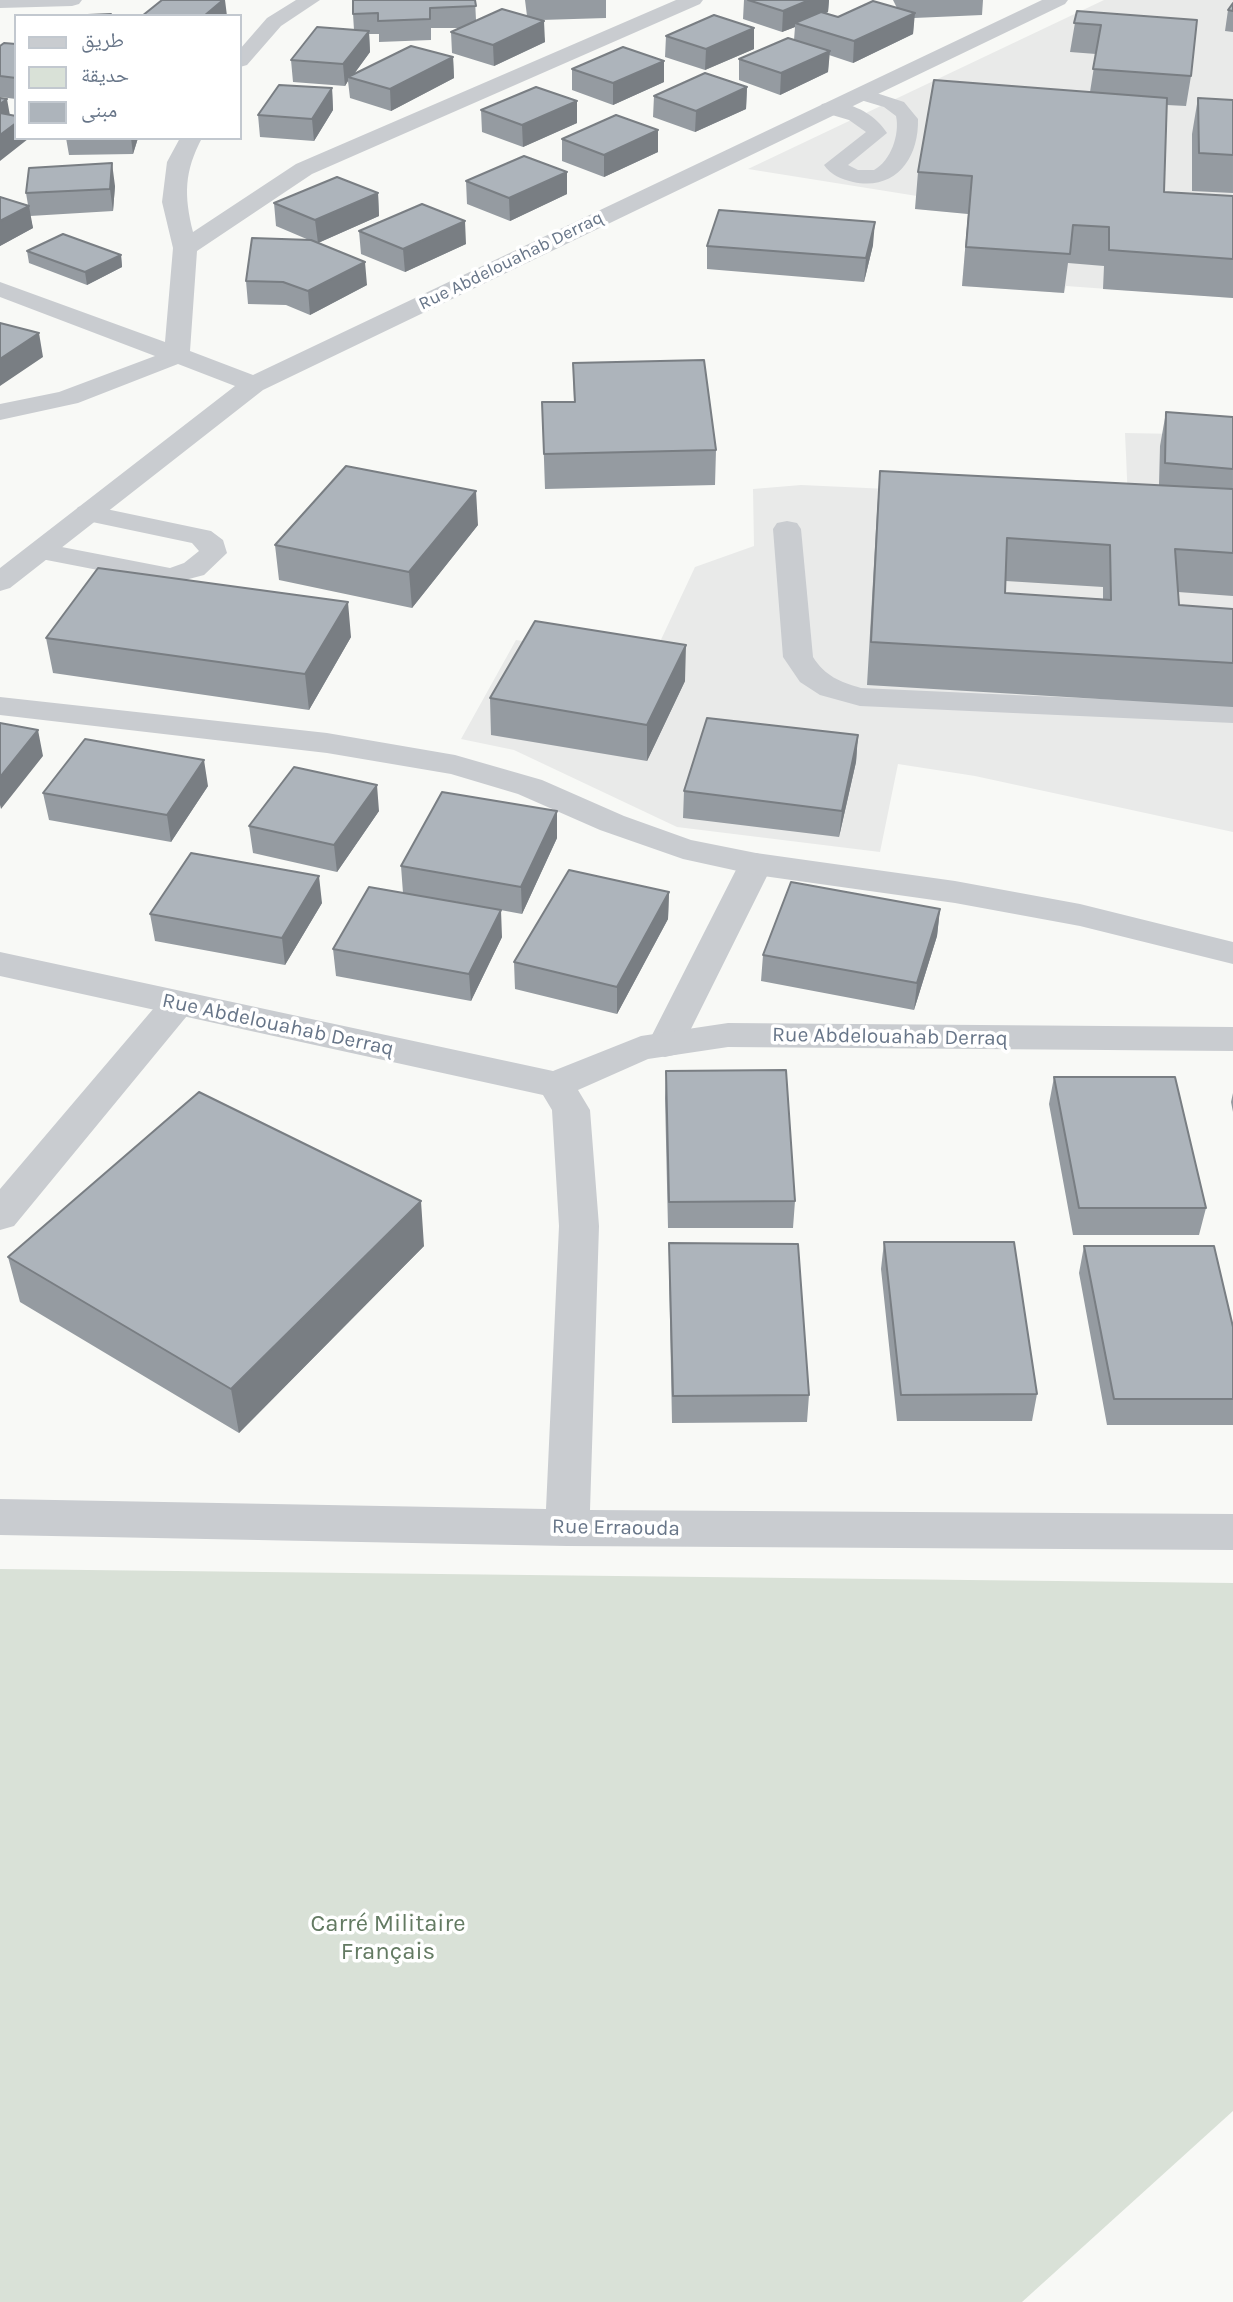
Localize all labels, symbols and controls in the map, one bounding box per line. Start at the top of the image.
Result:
legend [14,14,242,140]
text: طريق [81,28,124,52]
text: حديقة [81,63,129,87]
text: مبنى [81,98,117,122]
street label: Rue Abdelouahab Derraq [415,207,607,315]
street label: Rue Abdelouahab Derraq [160,988,396,1062]
street label: Rue Abdelouahab Derraq [772,1022,1008,1052]
street label: Rue Erraouda [552,1514,680,1542]
park label: Carré Militaire Français [310,1910,466,1966]

